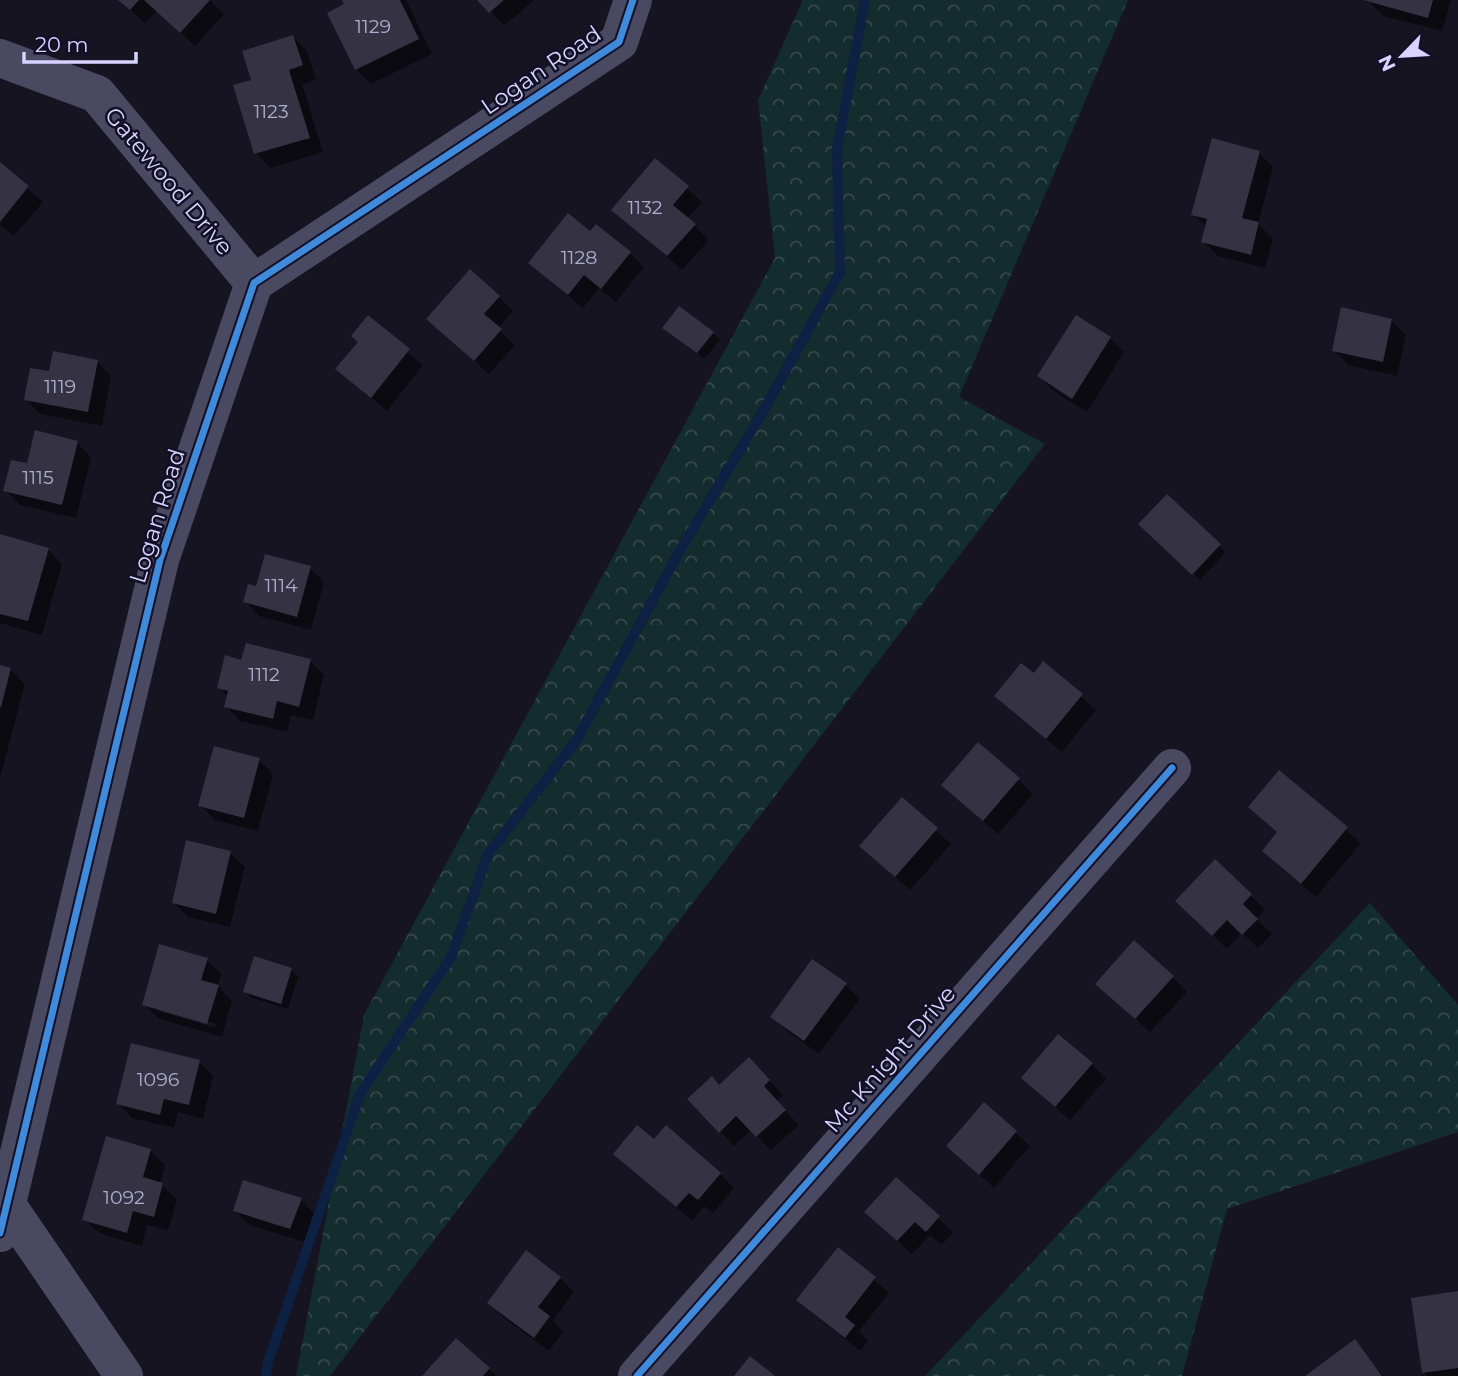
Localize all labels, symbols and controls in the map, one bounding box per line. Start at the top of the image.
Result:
house number: 1129 [355,15,391,38]
street label: Logan Road [476,20,606,120]
scale bar [24,21,136,65]
north arrow [1367,21,1437,91]
text: 20 m [35,32,89,57]
text: N [1373,51,1401,75]
house number: 1123 [253,100,289,123]
street label: Gatewood Drive [99,101,239,261]
house number: 1132 [627,196,663,219]
house number: 1128 [561,246,597,269]
house number: 1119 [44,375,76,398]
street label: Logan Road [123,446,191,586]
house number: 1115 [22,466,54,489]
house number: 1114 [264,574,298,597]
house number: 1112 [248,663,280,686]
street label: Mc Knight Drive [819,980,961,1138]
house number: 1096 [137,1068,179,1091]
house number: 1092 [103,1186,145,1209]

